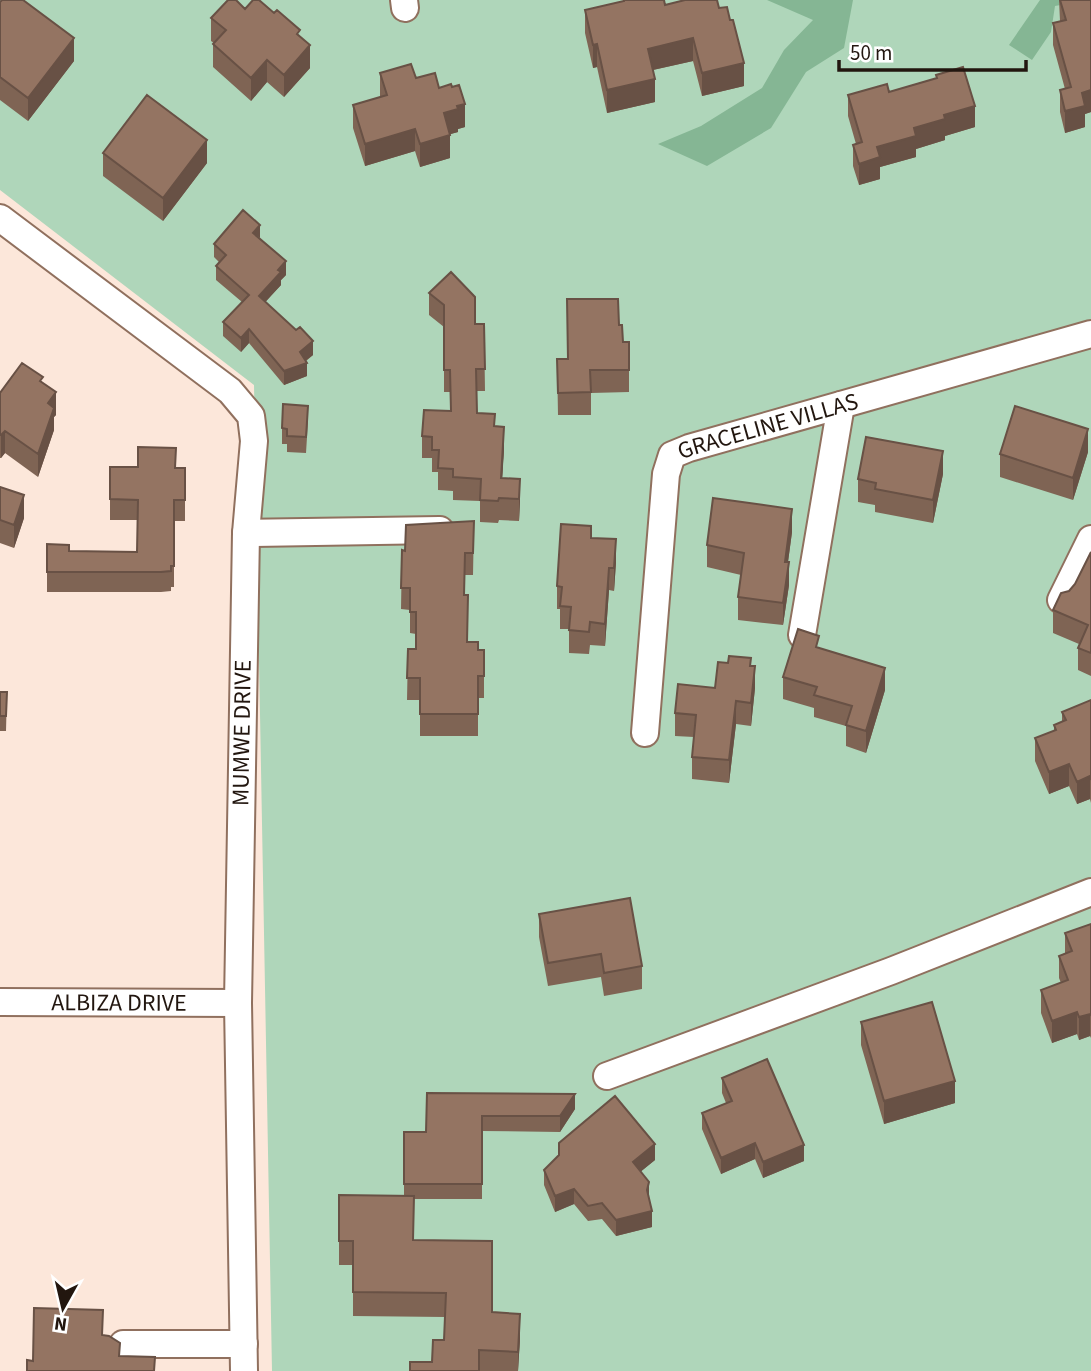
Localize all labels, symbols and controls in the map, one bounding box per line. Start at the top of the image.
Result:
scale bar [839,28,1026,72]
text: 50 m [850,38,892,68]
street label: GRACELINE VILLAS [672,383,862,469]
street label: MUMWE DRIVE [223,659,261,807]
street label: ALBIZA DRIVE [51,985,187,1020]
north arrow [28,1273,98,1343]
text: N [53,1309,69,1338]

